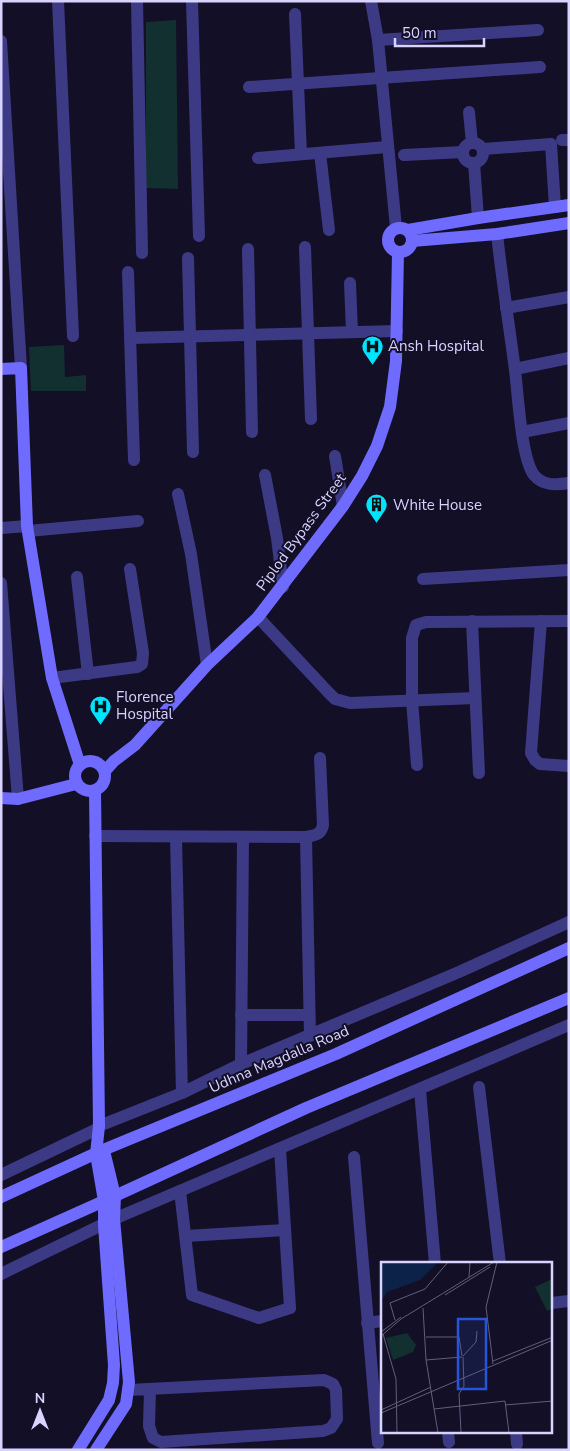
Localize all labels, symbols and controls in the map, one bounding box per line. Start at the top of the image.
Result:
scale bar [395,15,484,47]
text: 50 m [402,23,437,43]
hospital icon: Ansh Hospital [360,334,384,365]
place label: Ansh Hospital [388,336,484,356]
street label: Piplod Bypass Street [252,469,351,595]
building icon: White House [365,493,389,524]
place label: White House [393,495,482,515]
place label: Florence Hospital [116,687,173,724]
hospital icon: Florence Hospital [88,694,112,725]
street label: Udhna Magdalla Road [206,1020,352,1098]
inset map [381,1262,552,1434]
north arrow [15,1386,65,1436]
text: N [35,1389,45,1408]

